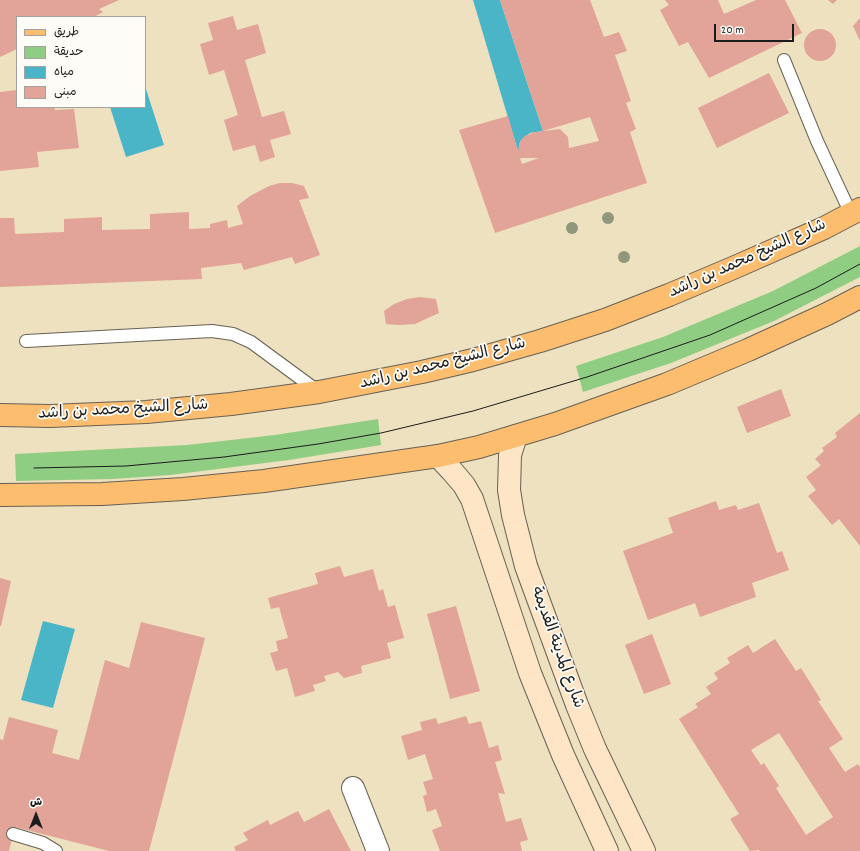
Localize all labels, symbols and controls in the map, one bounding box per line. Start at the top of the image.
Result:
legend [16,16,146,108]
scale bar [716,16,796,42]
text: 20 m [721,22,744,39]
text: طريق [54,24,79,41]
text: حديقة [54,44,83,61]
text: مياه [54,64,74,81]
text: مبنى [54,84,77,101]
street label: شارع الشيخ محمد بن راشد [666,217,830,303]
street label: شارع الشيخ محمد بن راشد [358,335,528,395]
street label: شارع الشيخ محمد بن راشد [37,397,209,425]
street label: شارع المدينة القديمة [525,585,587,711]
north arrow [16,795,56,835]
text: ش [30,795,42,811]

